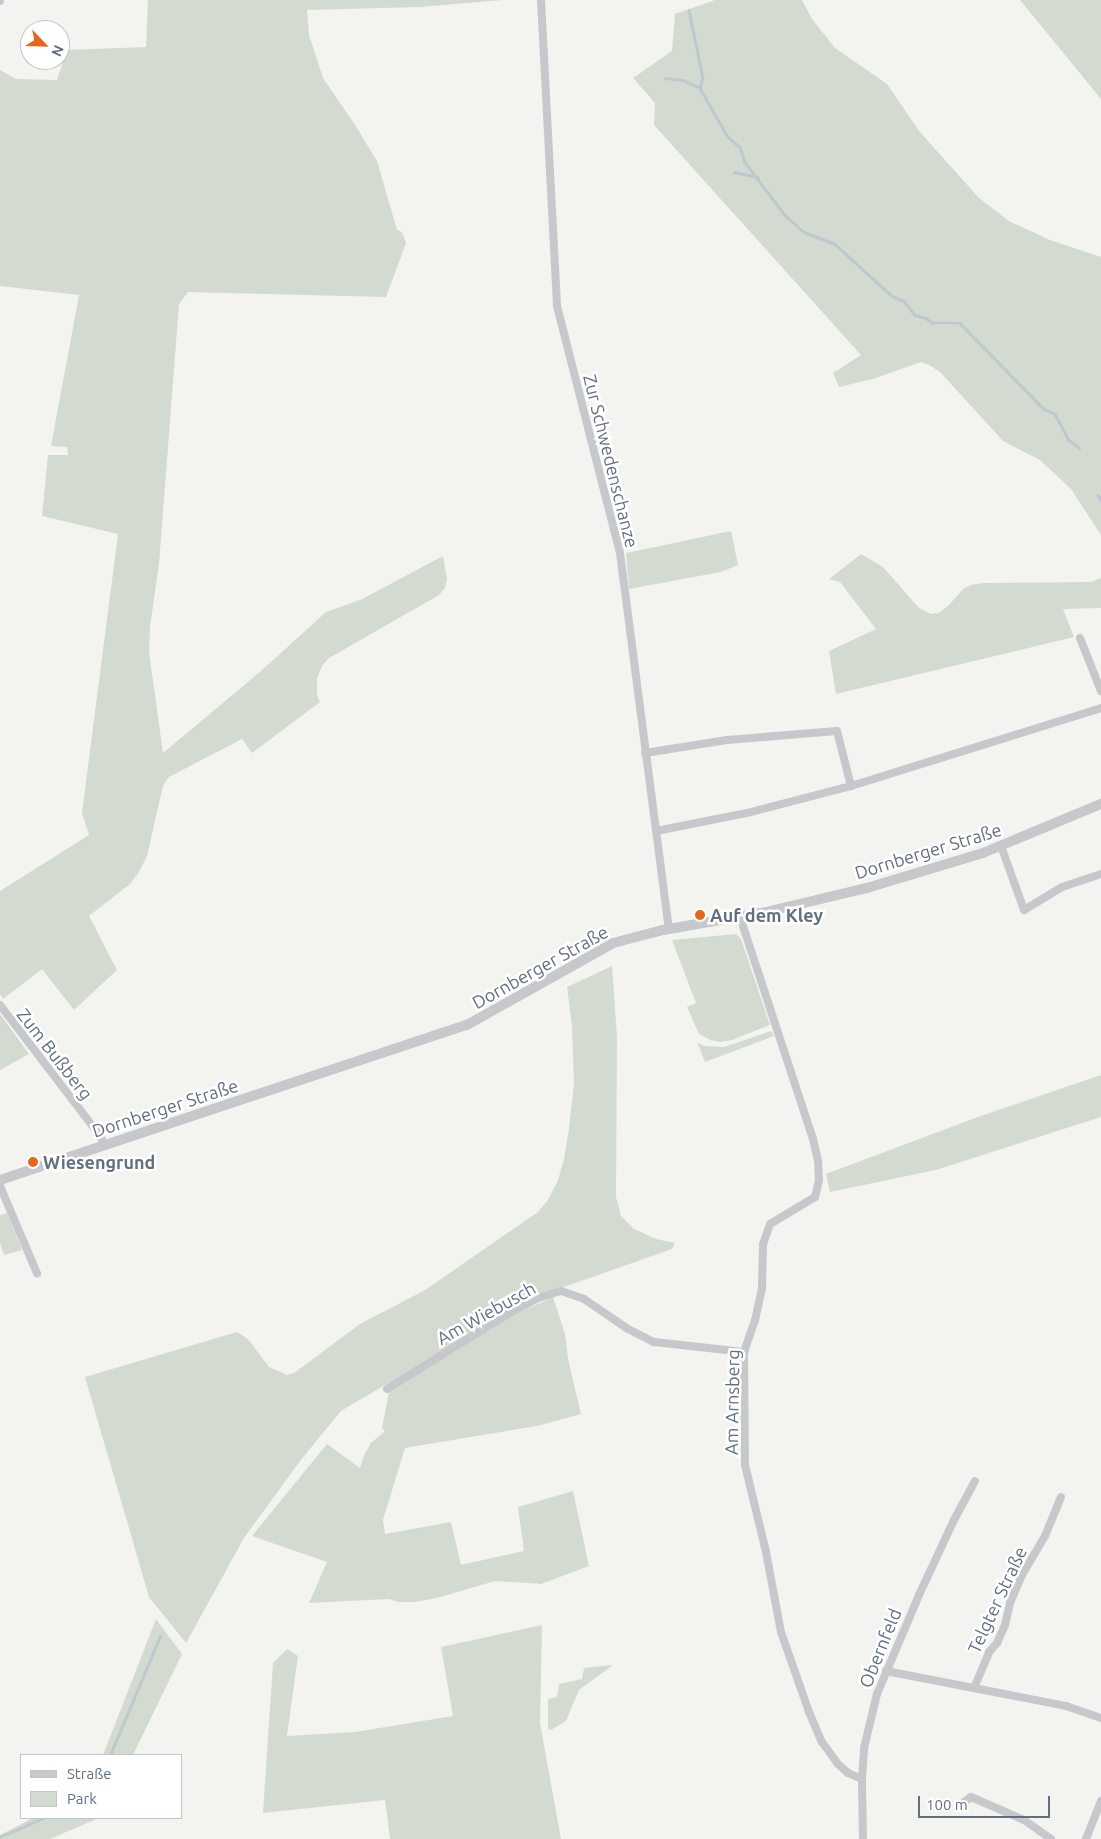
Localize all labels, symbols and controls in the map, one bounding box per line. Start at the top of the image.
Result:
north arrow [20,20,70,70]
text: N [48,43,67,59]
street label: Zur Schwedenschanze [579,372,643,550]
street label: Dornberger Straße [852,818,1004,884]
place label: Auf dem Kley [710,904,823,926]
marker: Auf dem Kley [694,909,706,921]
street label: Dornberger Straße [468,921,612,1013]
street label: Zum Bußberg [13,1004,97,1104]
street label: Dornberger Straße [89,1074,241,1142]
place label: Wiesengrund [43,1151,155,1173]
marker: Wiesengrund [27,1156,39,1168]
street label: Am Wiebusch [433,1277,539,1349]
street label: Am Arnsberg [720,1349,744,1455]
street label: Telgter Straße [963,1543,1031,1657]
street label: Obernfeld [854,1605,906,1691]
legend [20,1754,182,1819]
text: Straße [67,1765,111,1782]
scale bar [921,1786,1054,1818]
text: Park [67,1790,97,1807]
text: 100 m [926,1796,968,1813]

